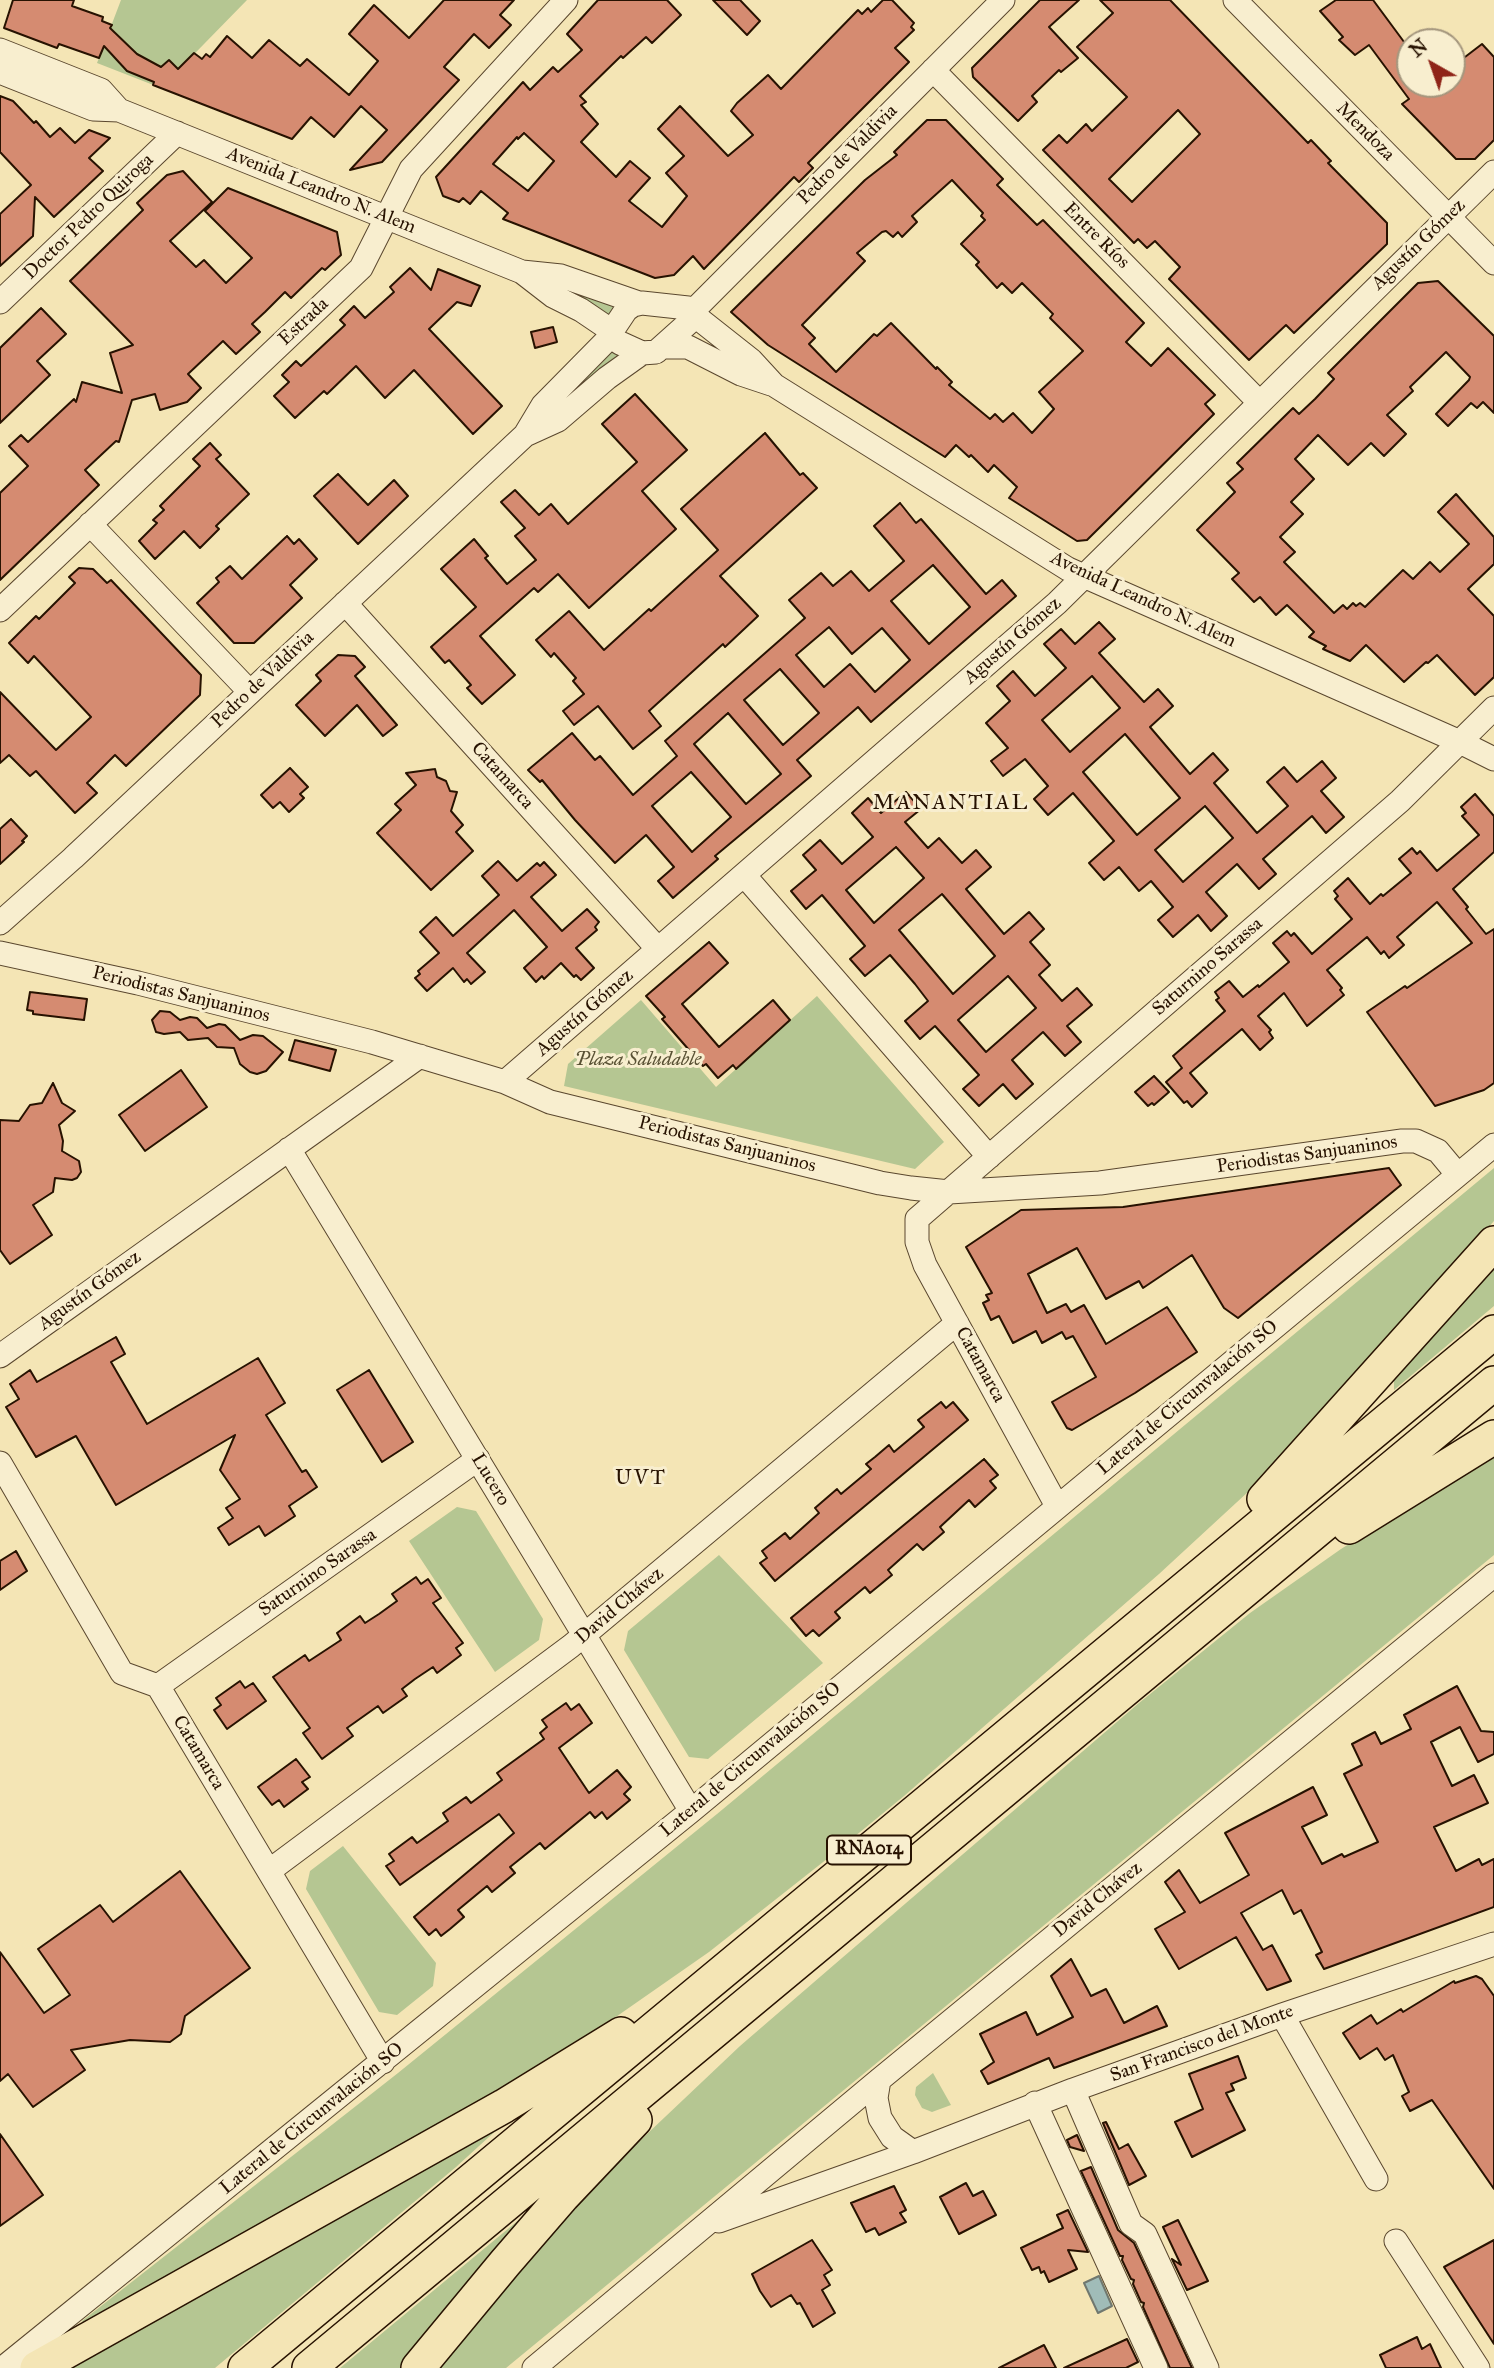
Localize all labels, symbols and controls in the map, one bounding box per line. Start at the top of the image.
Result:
north arrow [1396,28,1466,98]
text: N [1405,34,1432,62]
street label: Mendoza [1331,98,1399,166]
street label: Pedro de Valdivia [793,100,903,210]
street label: Avenida Leandro N. Alem [223,143,419,239]
street label: Doctor Pedro Quiroga [19,149,159,285]
street label: Agustín Gómez [1367,195,1471,295]
street label: Entre Ríos [1058,198,1134,274]
street label: Estrada [274,293,334,351]
street label: Avenida Leandro N. Alem [1047,547,1239,653]
street label: Agustín Gómez [960,593,1066,689]
street label: Pedro de Valdivia [207,627,319,733]
street label: Catamarca [466,738,538,814]
district label: MANANTIAL [874,791,1028,817]
street label: Saturnino Sarassa [1148,913,1268,1021]
street label: Periodistas Sanjuaninos [90,962,272,1028]
street label: Agustín Gómez [532,965,638,1061]
park label: Plaza Saludable [575,1049,701,1071]
street label: Periodistas Sanjuaninos [636,1112,818,1178]
street label: Periodistas Sanjuaninos [1215,1131,1399,1179]
street label: Agustín Gómez [34,1246,146,1336]
street label: Lateral de Circunvalación SO [1093,1316,1283,1480]
street label: Catamarca [950,1323,1010,1407]
street label: Lucero [466,1450,514,1510]
district label: UVT [615,1466,667,1492]
street label: Saturnino Sarassa [255,1524,381,1622]
street label: David Chávez [571,1563,669,1649]
street label: Lateral de Circunvalación SO [656,1678,846,1842]
street label: Catamarca [167,1712,229,1794]
road number: RNA014 [827,1836,911,1864]
street label: David Chávez [1049,1857,1147,1943]
street label: San Francisco del Monte [1107,2000,1297,2088]
street label: Lateral de Circunvalación SO [216,2038,408,2200]

